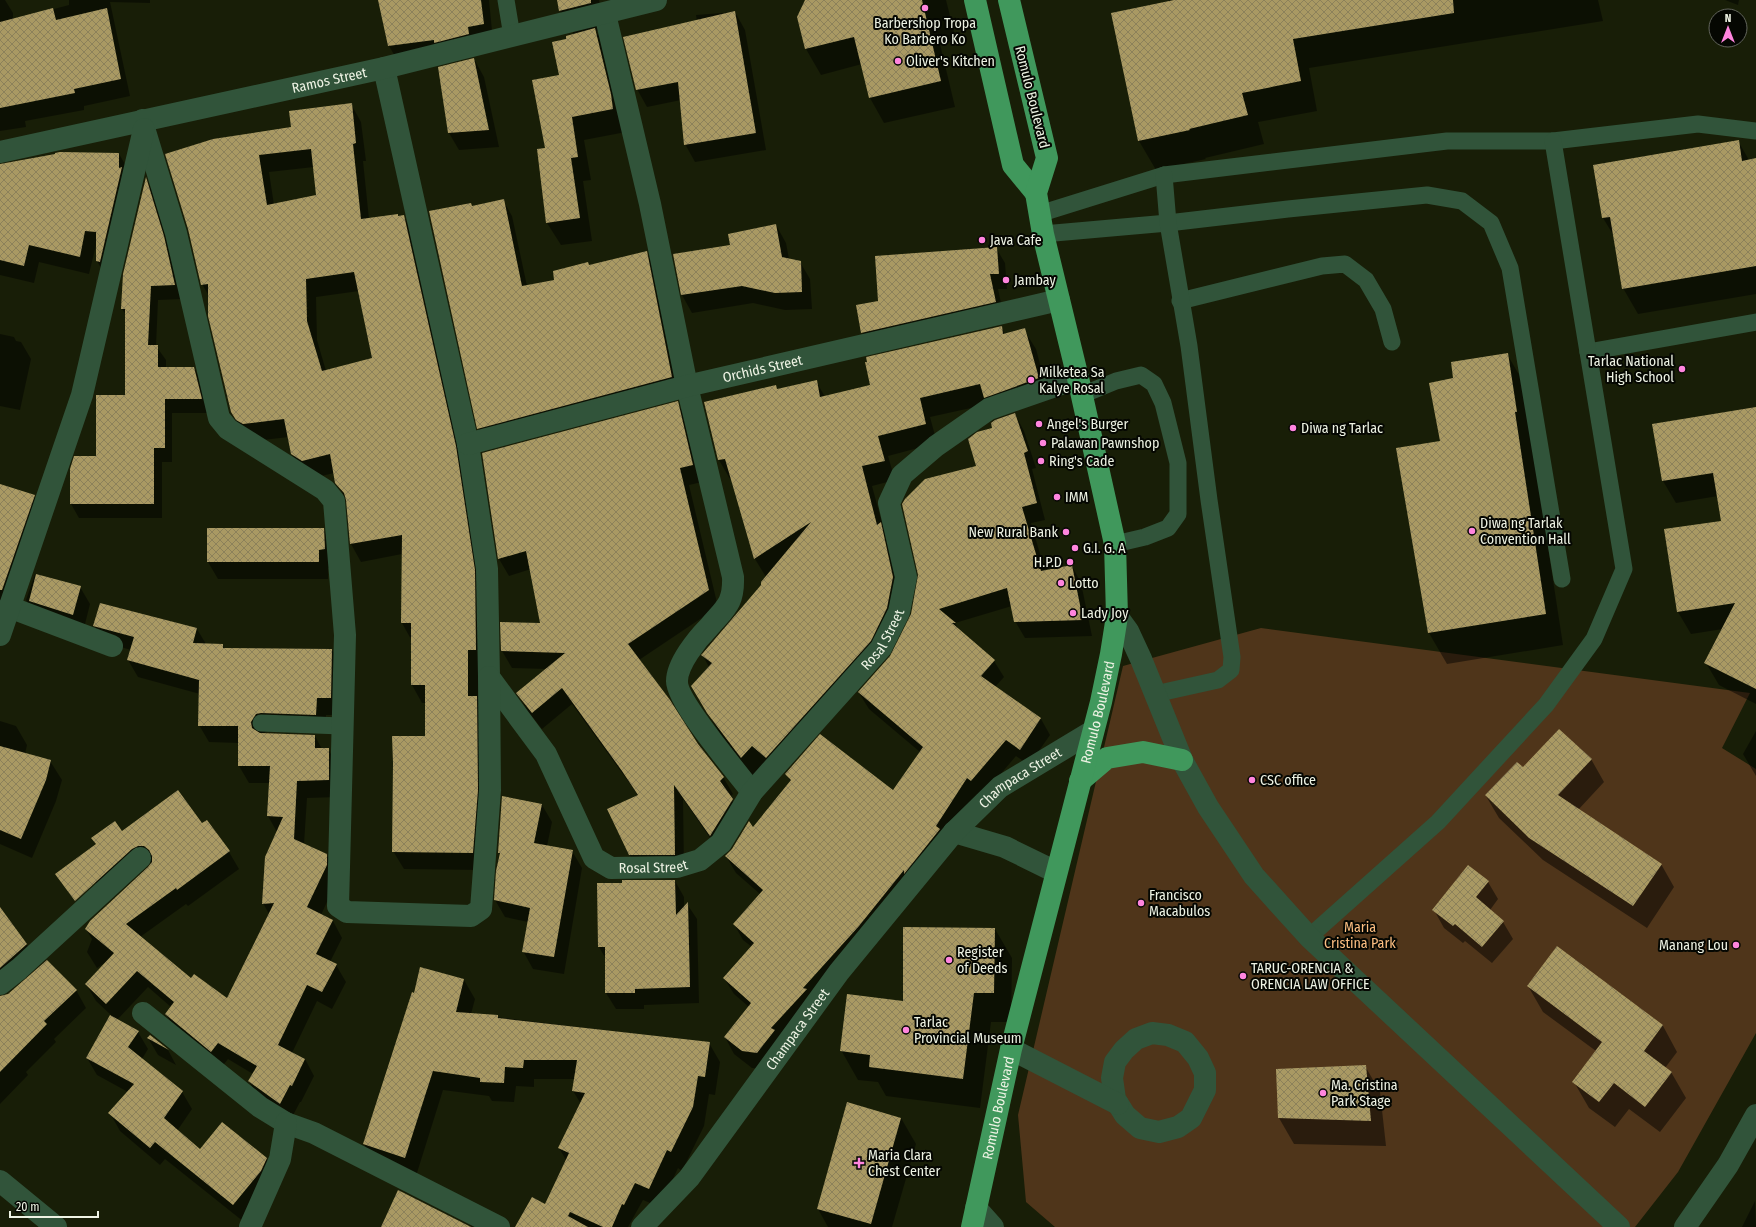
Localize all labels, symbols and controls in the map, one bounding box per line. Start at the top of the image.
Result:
marker: Barbershop Tropa Ko Barbero Ko [920,3,930,13]
north arrow [1708,8,1748,48]
text: N [1725,12,1731,25]
place label: Barbershop Tropa Ko Barbero Ko [874,15,976,48]
street label: Romulo Boulevard [1011,44,1053,150]
place label: Oliver's Kitchen [906,53,995,70]
marker: Oliver's Kitchen [893,56,903,66]
street label: Ramos Street [290,63,369,96]
place label: Java Cafe [990,232,1042,249]
marker: Java Cafe [977,235,987,245]
place label: Jambay [1014,272,1056,289]
marker: Jambay [1001,275,1011,285]
street label: Orchids Street [721,351,804,386]
place label: Tarlac National High School [1588,353,1674,386]
place label: Milketea Sa Kalye Rosal [1039,364,1105,397]
marker: Tarlac National High School [1677,364,1687,374]
marker: Milketea Sa Kalye Rosal [1026,375,1036,385]
place label: Angel's Burger [1047,416,1128,433]
marker: Angel's Burger [1034,419,1044,429]
place label: Diwa ng Tarlac [1301,420,1383,437]
marker: Diwa ng Tarlac [1288,423,1298,433]
place label: Palawan Pawnshop [1051,435,1159,452]
marker: Palawan Pawnshop [1038,438,1048,448]
place label: Ring's Cade [1049,453,1114,470]
marker: Ring's Cade [1036,456,1046,466]
place label: IMM [1065,489,1089,506]
marker: IMM [1052,492,1062,502]
place label: Diwa ng Tarlak Convention Hall [1480,515,1571,548]
place label: New Rural Bank [969,524,1058,541]
marker: Diwa ng Tarlak Convention Hall [1467,526,1477,536]
marker: New Rural Bank [1061,527,1071,537]
place label: G.I. G. A [1083,540,1126,557]
marker: G.I. G. A [1070,543,1080,553]
place label: H.P.D [1034,554,1062,571]
marker: H.P.D [1065,557,1075,567]
place label: Lotto [1069,575,1099,592]
marker: Lotto [1056,578,1066,588]
place label: Lady Joy [1081,605,1129,622]
street label: Rosal Street [857,608,908,673]
marker: Lady Joy [1068,608,1078,618]
street label: Romulo Boulevard [1077,659,1118,765]
street label: Champaca Street [975,743,1065,812]
place label: CSC office [1260,772,1316,789]
marker: CSC office [1247,775,1257,785]
street label: Rosal Street [619,856,690,876]
place label: Francisco Macabulos [1149,887,1210,920]
marker: Francisco Macabulos [1136,898,1146,908]
park label: Maria Cristina Park [1324,919,1396,952]
place label: Manang Lou [1659,937,1728,954]
marker: Manang Lou [1731,940,1741,950]
place label: Register of Deeds [957,944,1007,977]
marker: Register of Deeds [944,955,954,965]
place label: TARUC-ORENCIA & ORENCIA LAW OFFICE [1251,960,1370,993]
marker: TARUC-ORENCIA & ORENCIA LAW OFFICE [1238,971,1248,981]
street label: Champaca Street [762,985,833,1073]
place label: Tarlac Provincial Museum [914,1014,1021,1047]
marker: Tarlac Provincial Museum [901,1025,911,1035]
street label: Romulo Boulevard [979,1055,1018,1161]
place label: Ma. Cristina Park Stage [1331,1077,1398,1110]
marker: Ma. Cristina Park Stage [1318,1088,1328,1098]
place label: Maria Clara Chest Center [868,1147,941,1180]
marker: Maria Clara Chest Center [853,1157,865,1169]
scale bar [10,1193,98,1219]
text: 20 m [16,1200,40,1214]

